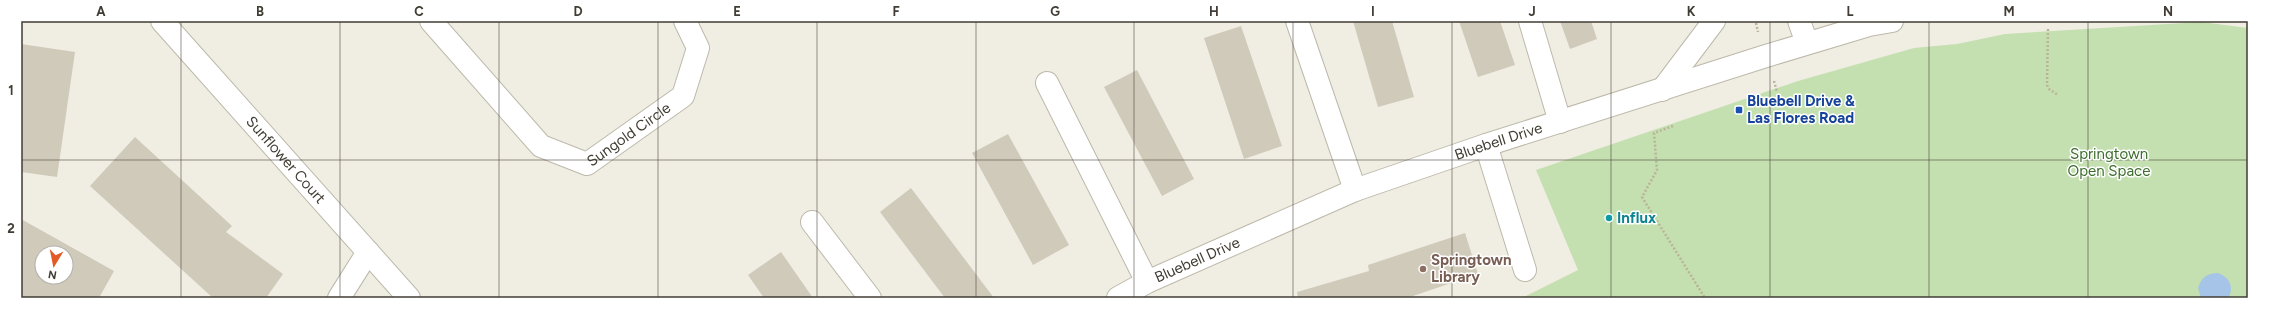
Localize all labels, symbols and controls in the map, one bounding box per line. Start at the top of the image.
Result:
text: A [96,4,106,19]
text: B [256,4,264,19]
text: C [414,4,424,19]
text: D [573,4,583,19]
text: E [733,4,741,19]
text: F [892,4,900,19]
text: G [1050,4,1060,19]
text: H [1209,4,1219,19]
text: I [1371,4,1375,19]
text: J [1528,4,1536,19]
text: K [1687,4,1696,19]
text: L [1847,4,1854,19]
text: M [2003,4,2015,19]
text: N [2163,4,2173,19]
text: 1 [8,83,14,98]
place label: Bluebell Drive & Las Flores Road [1747,92,1855,127]
street label: Sungold Circle [583,99,674,170]
marker: Bluebell Drive & Las Flores Road [1734,105,1744,115]
street label: Sunflower Court [242,113,330,207]
street label: Bluebell Drive [1452,119,1544,164]
park label: Springtown Open Space [2068,145,2150,180]
place label: Influx [1617,209,1656,227]
marker: Influx [1604,213,1614,223]
text: 2 [7,221,15,236]
street label: Bluebell Drive [1152,233,1243,286]
north arrow [34,245,74,285]
place label: Springtown Library [1431,251,1512,286]
marker: Springtown Library [1418,264,1428,274]
text: N [47,267,58,281]

